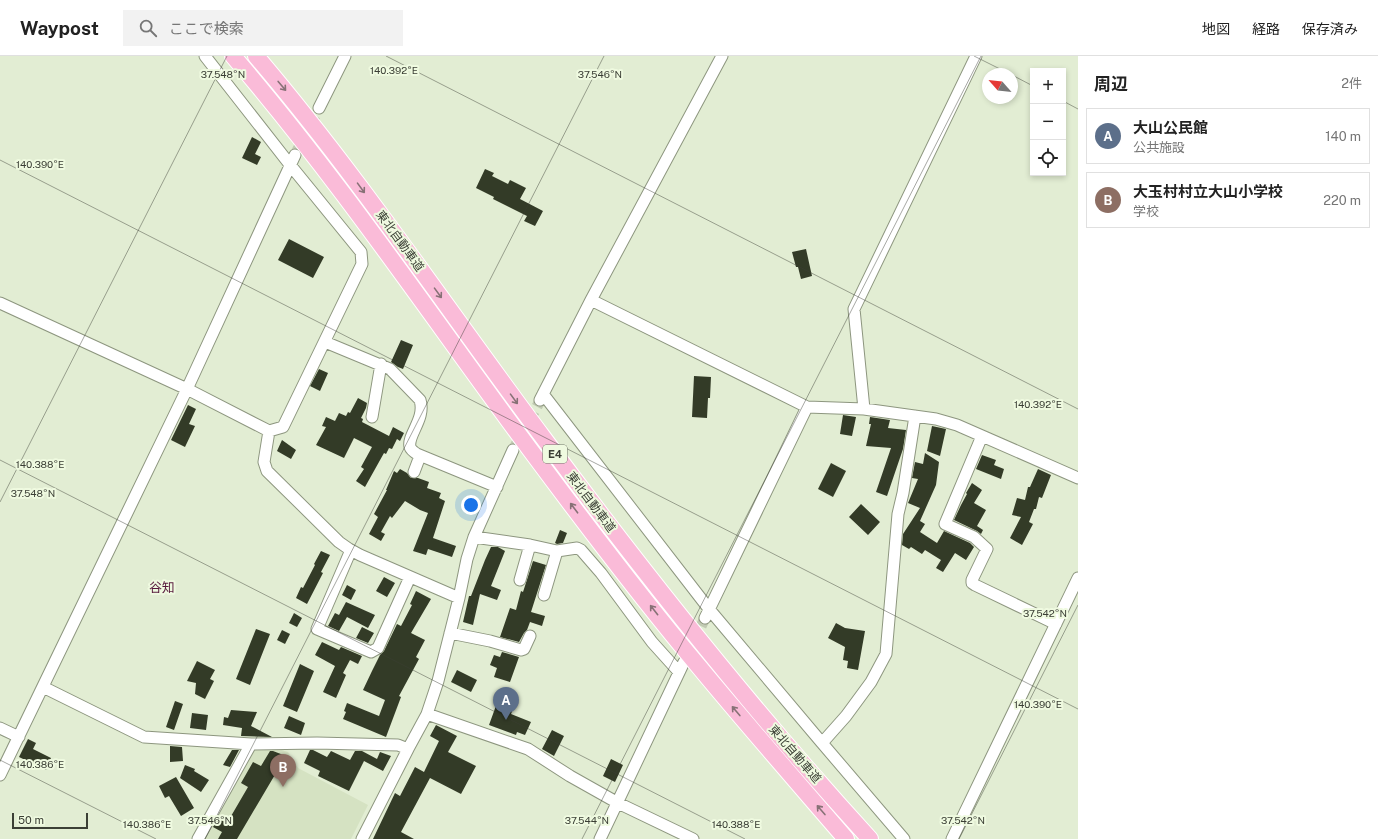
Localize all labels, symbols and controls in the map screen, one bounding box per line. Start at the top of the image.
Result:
search box [123,10,403,46]
text: Waypost [20,17,99,39]
icon: search [137,17,159,39]
text: ここで検索 [169,20,244,37]
text: 地図 [1202,21,1230,37]
text: 経路 [1252,21,1280,37]
text: 保存済み [1302,21,1358,37]
text: 140.392°E [370,64,418,76]
text: 37.548°N [201,68,245,80]
text: 37.546°N [578,68,622,80]
north arrow [982,68,1018,104]
map controls [1030,68,1066,176]
button: + [1030,68,1066,104]
text: 周辺 [1094,74,1128,94]
text: 2件 [1341,76,1362,91]
one-way arrow [277,80,286,91]
button: − [1030,104,1066,140]
text: 大山公民館 [1133,119,1208,136]
text: A [1103,129,1113,144]
text: 140 m [1325,129,1361,144]
button: locate [1030,140,1066,176]
text: 公共施設 [1133,140,1185,155]
text: 140.390°E [16,158,64,170]
one-way arrow [357,183,365,194]
text: 大玉村村立大山小学校 [1133,183,1283,200]
text: B [1104,193,1112,208]
text: 220 m [1323,193,1361,208]
text: 学校 [1133,204,1159,219]
street label: 東北自動車道 [373,208,427,274]
one-way arrow [434,288,442,299]
one-way arrow [510,393,518,404]
text: 140.392°E [1014,398,1062,410]
road number: E4 [543,445,567,463]
text: 140.388°E [16,458,64,470]
street label: 東北自動車道 [564,469,618,535]
text: 37.548°N [11,487,55,499]
your location [461,495,481,515]
one-way arrow [570,502,578,513]
district label: 谷知 [149,580,175,595]
one-way arrow [650,605,658,616]
text: 37.542°N [1023,607,1067,619]
pin: A [493,687,519,720]
text: 140.390°E [1014,698,1062,710]
one-way arrow [731,706,740,717]
street label: 東北自動車道 [766,722,824,786]
pin: B [270,754,296,787]
text: 140.386°E [16,758,64,770]
one-way arrow [816,804,825,815]
scale bar [12,811,88,830]
text: 50 m [18,814,44,826]
text: 37.546°N [188,814,232,826]
text: 37.544°N [565,814,609,826]
text: 37.542°N [941,814,985,826]
text: 140.386°E [123,818,171,830]
text: 140.388°E [712,818,760,830]

